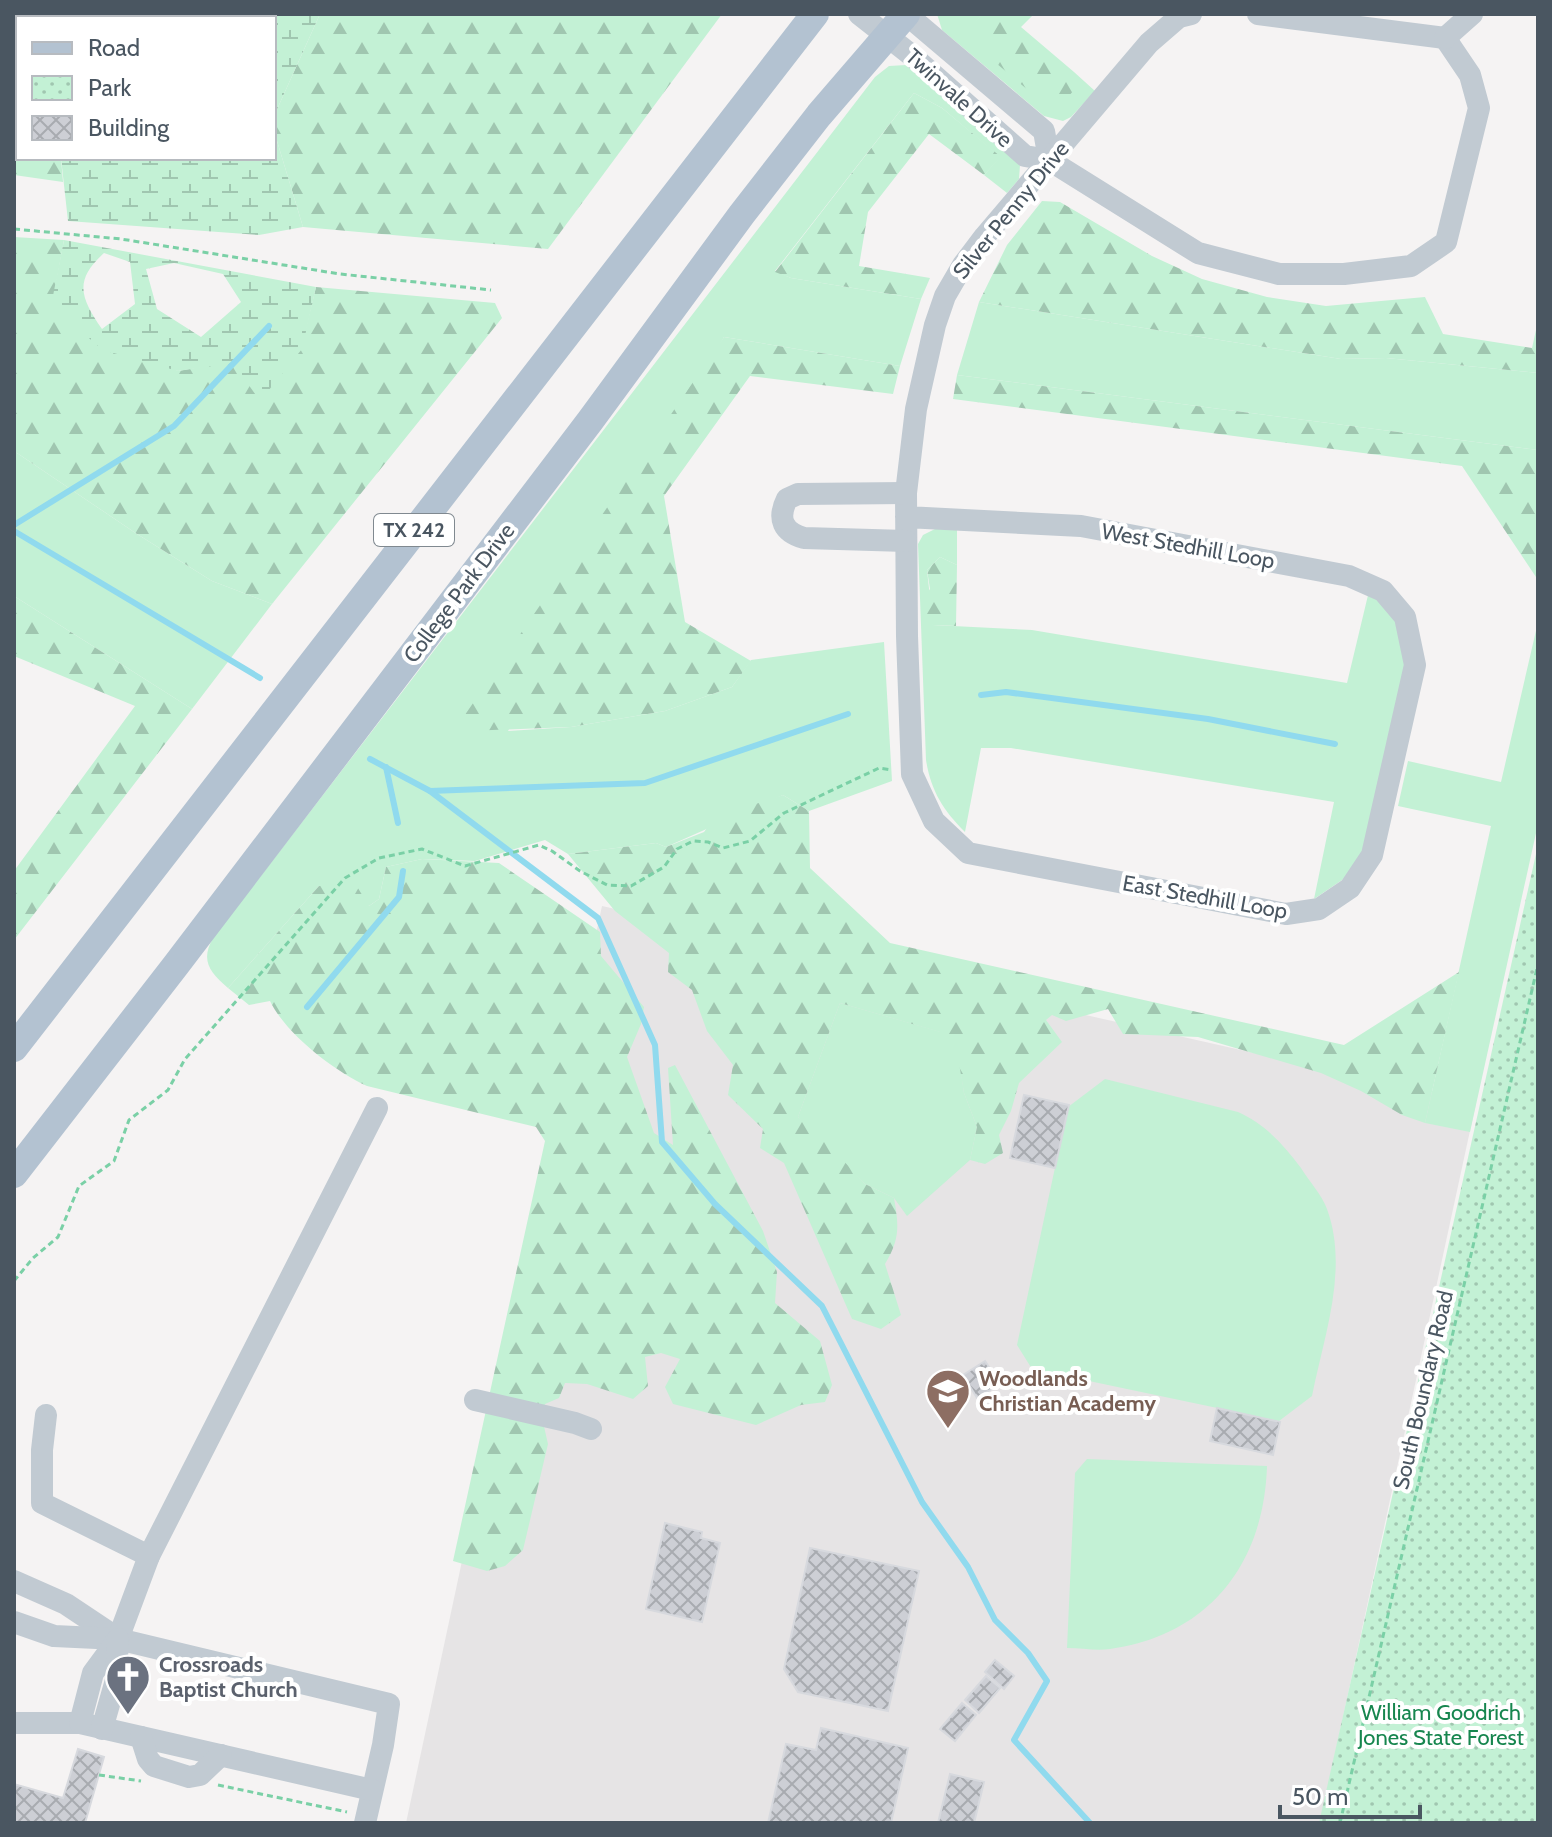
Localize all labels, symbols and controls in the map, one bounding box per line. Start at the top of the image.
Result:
legend [16,16,276,160]
text: Road [88,33,140,62]
street label: Twinvale Drive [900,43,1018,153]
text: Park [88,73,131,102]
text: Building [88,113,170,142]
street label: Silver Penny Drive [947,136,1075,284]
road number: TX 242 [374,514,454,546]
street label: West Stedhill Loop [1099,517,1277,575]
street label: College Park Drive [398,518,520,668]
street label: East Stedhill Loop [1121,869,1289,925]
street label: South Boundary Road [1387,1288,1459,1492]
place label: Woodlands Christian Academy [979,1365,1156,1417]
school or university icon: Woodlands Christian Academy [924,1367,972,1430]
place label: Crossroads Baptist Church [159,1651,298,1703]
church icon: Crossroads Baptist Church [104,1653,152,1716]
park label: William Goodrich Jones State Forest [1357,1699,1525,1751]
scale bar [1280,1769,1420,1819]
text: 50 m [1292,1782,1348,1811]

